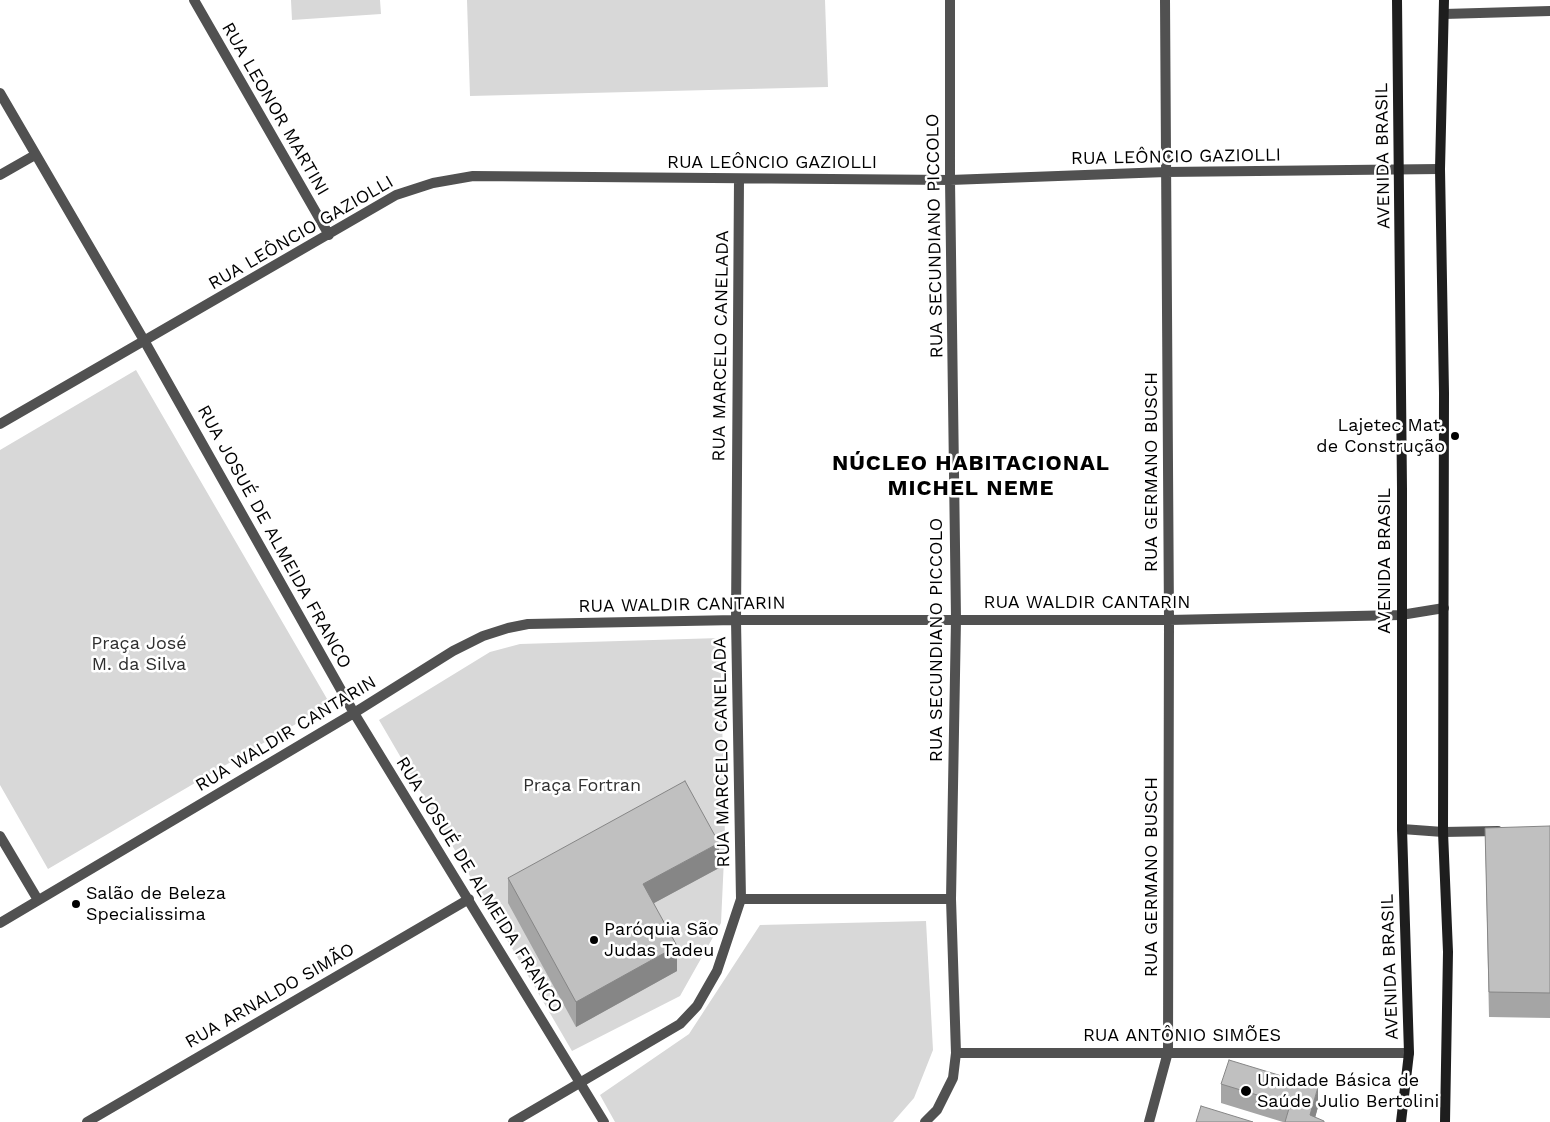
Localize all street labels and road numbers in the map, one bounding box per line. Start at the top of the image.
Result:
street label: RUA LEONOR MARTINI [217,19,333,199]
street label: AVENIDA BRASIL [1371,83,1395,229]
street label: RUA SECUNDIANO PICCOLO [922,114,948,358]
street label: RUA LEÔNCIO GAZIOLLI [1071,144,1281,170]
street label: RUA LEÔNCIO GAZIOLLI [667,152,877,174]
street label: RUA LEÔNCIO GAZIOLLI [205,171,397,295]
street label: RUA MARCELO CANELADA [708,230,734,462]
street label: RUA GERMANO BUSCH [1141,372,1163,572]
street label: RUA JOSUÉ DE ALMEIDA FRANCO [192,402,356,672]
street label: AVENIDA BRASIL [1374,488,1396,634]
street label: RUA SECUNDIANO PICCOLO [926,518,948,762]
street label: RUA WALDIR CANTARIN [578,592,786,618]
street label: RUA WALDIR CANTARIN [983,592,1191,614]
street label: RUA MARCELO CANELADA [709,636,735,868]
street label: RUA WALDIR CANTARIN [192,671,380,797]
street label: RUA JOSUÉ DE ALMEIDA FRANCO [391,753,567,1017]
street label: RUA GERMANO BUSCH [1141,777,1163,977]
street label: AVENIDA BRASIL [1377,894,1403,1040]
street label: RUA ARNALDO SIMÃO [182,939,358,1053]
street label: RUA ANTÔNIO SIMÕES [1083,1025,1281,1047]

